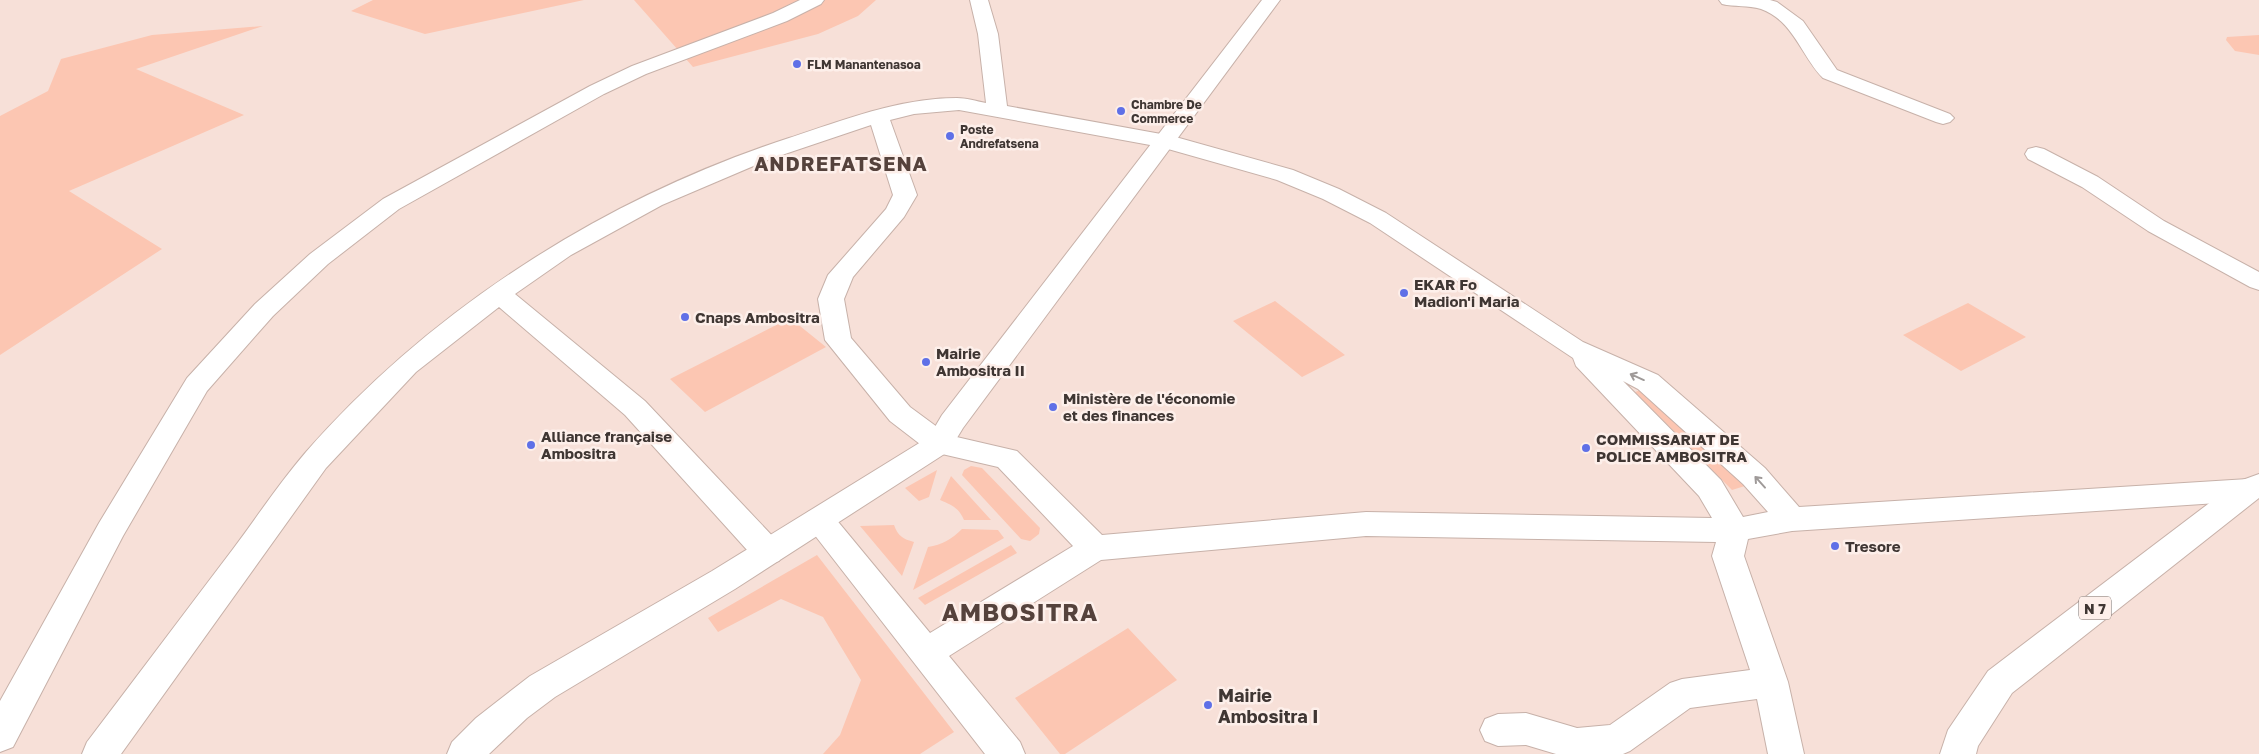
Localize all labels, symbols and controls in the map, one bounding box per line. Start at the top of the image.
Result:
place label: FLM Manantenasoa [807,57,921,72]
marker: FLM Manantenasoa [791,58,803,70]
place label: Chambre De Commerce [1131,97,1202,126]
marker: Chambre De Commerce [1115,105,1127,117]
place label: Poste Andrefatsena [960,122,1039,151]
marker: Poste Andrefatsena [944,130,956,142]
district label: ANDREFATSENA [754,151,928,175]
place label: EKAR Fo Madion'i Maria [1414,275,1520,310]
marker: EKAR Fo Madion'i Maria [1398,287,1410,299]
place label: Cnaps Ambositra [695,308,820,326]
marker: Cnaps Ambositra [679,311,691,323]
place label: Mairie Ambositra II [936,344,1025,379]
marker: Mairie Ambositra II [920,356,932,368]
one-way arrow [1630,371,1645,381]
place label: Ministère de l'économie et des finances [1063,389,1236,424]
marker: Ministère de l'économie et des finances [1047,401,1059,413]
place label: Alliance française Ambositra [541,427,672,462]
place label: COMMISSARIAT DE POLICE AMBOSITRA [1596,430,1747,465]
marker: Alliance française Ambositra [525,439,537,451]
marker: COMMISSARIAT DE POLICE AMBOSITRA [1580,442,1592,454]
one-way arrow [1754,476,1766,489]
place label: Tresore [1845,537,1901,555]
marker: Tresore [1829,540,1841,552]
road number: N 7 [2079,596,2111,620]
district label: AMBOSITRA [942,597,1098,626]
place label: Mairie Ambositra I [1218,684,1318,727]
marker: Mairie Ambositra I [1202,699,1214,711]

